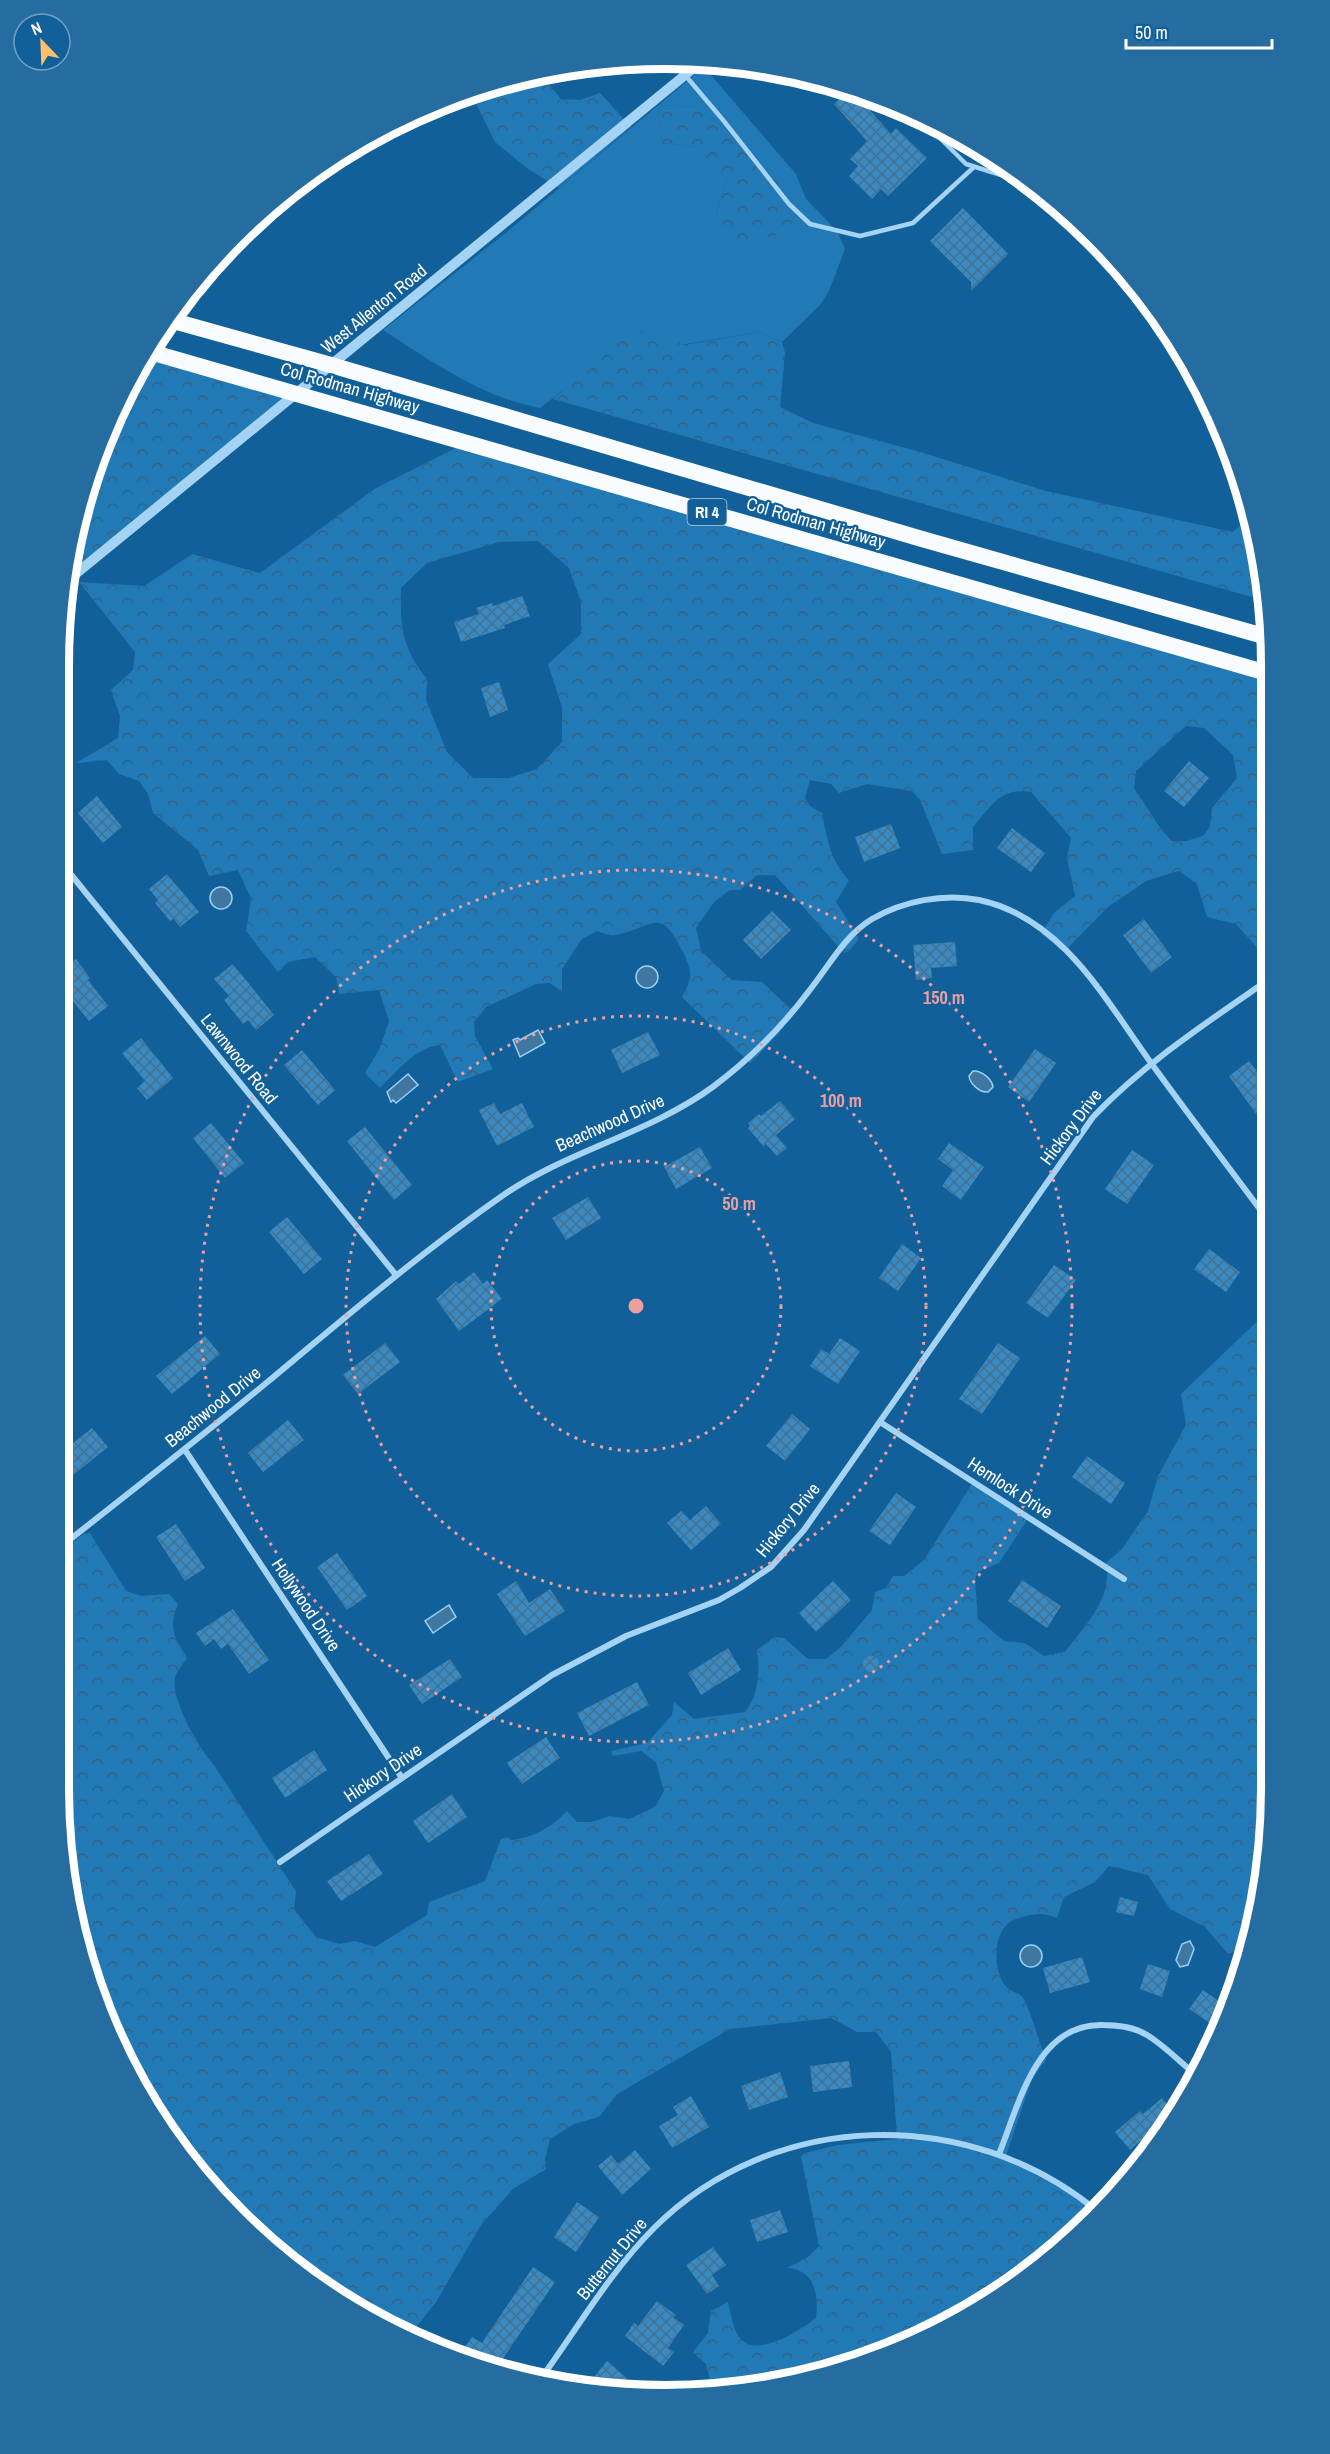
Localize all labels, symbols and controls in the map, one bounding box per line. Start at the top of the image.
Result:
north arrow [12,12,72,72]
scale bar [1126,12,1272,50]
text: N [27,16,45,40]
text: 50 m [1135,20,1168,45]
street label: West Allenton Road [316,258,432,359]
street label: Col Rodman Highway [278,356,423,419]
street label: Col Rodman Highway [744,491,889,554]
road number: RI 4 [688,499,726,525]
text: 150 m [923,985,965,1010]
street label: Lawnwood Road [195,1008,284,1109]
street label: Hickory Drive [1034,1083,1107,1170]
street label: Beachwood Drive [551,1087,668,1158]
text: 100 m [820,1088,862,1113]
text: 50 m [722,1191,756,1216]
centre of rings [626,1296,646,1316]
street label: Beachwood Drive [160,1360,266,1453]
street label: Hemlock Drive [963,1451,1058,1524]
street label: Hickory Drive [750,1477,825,1562]
street label: Hollywood Drive [266,1553,347,1656]
street label: Hickory Drive [339,1737,427,1808]
street label: Butternut Drive [571,2212,653,2305]

